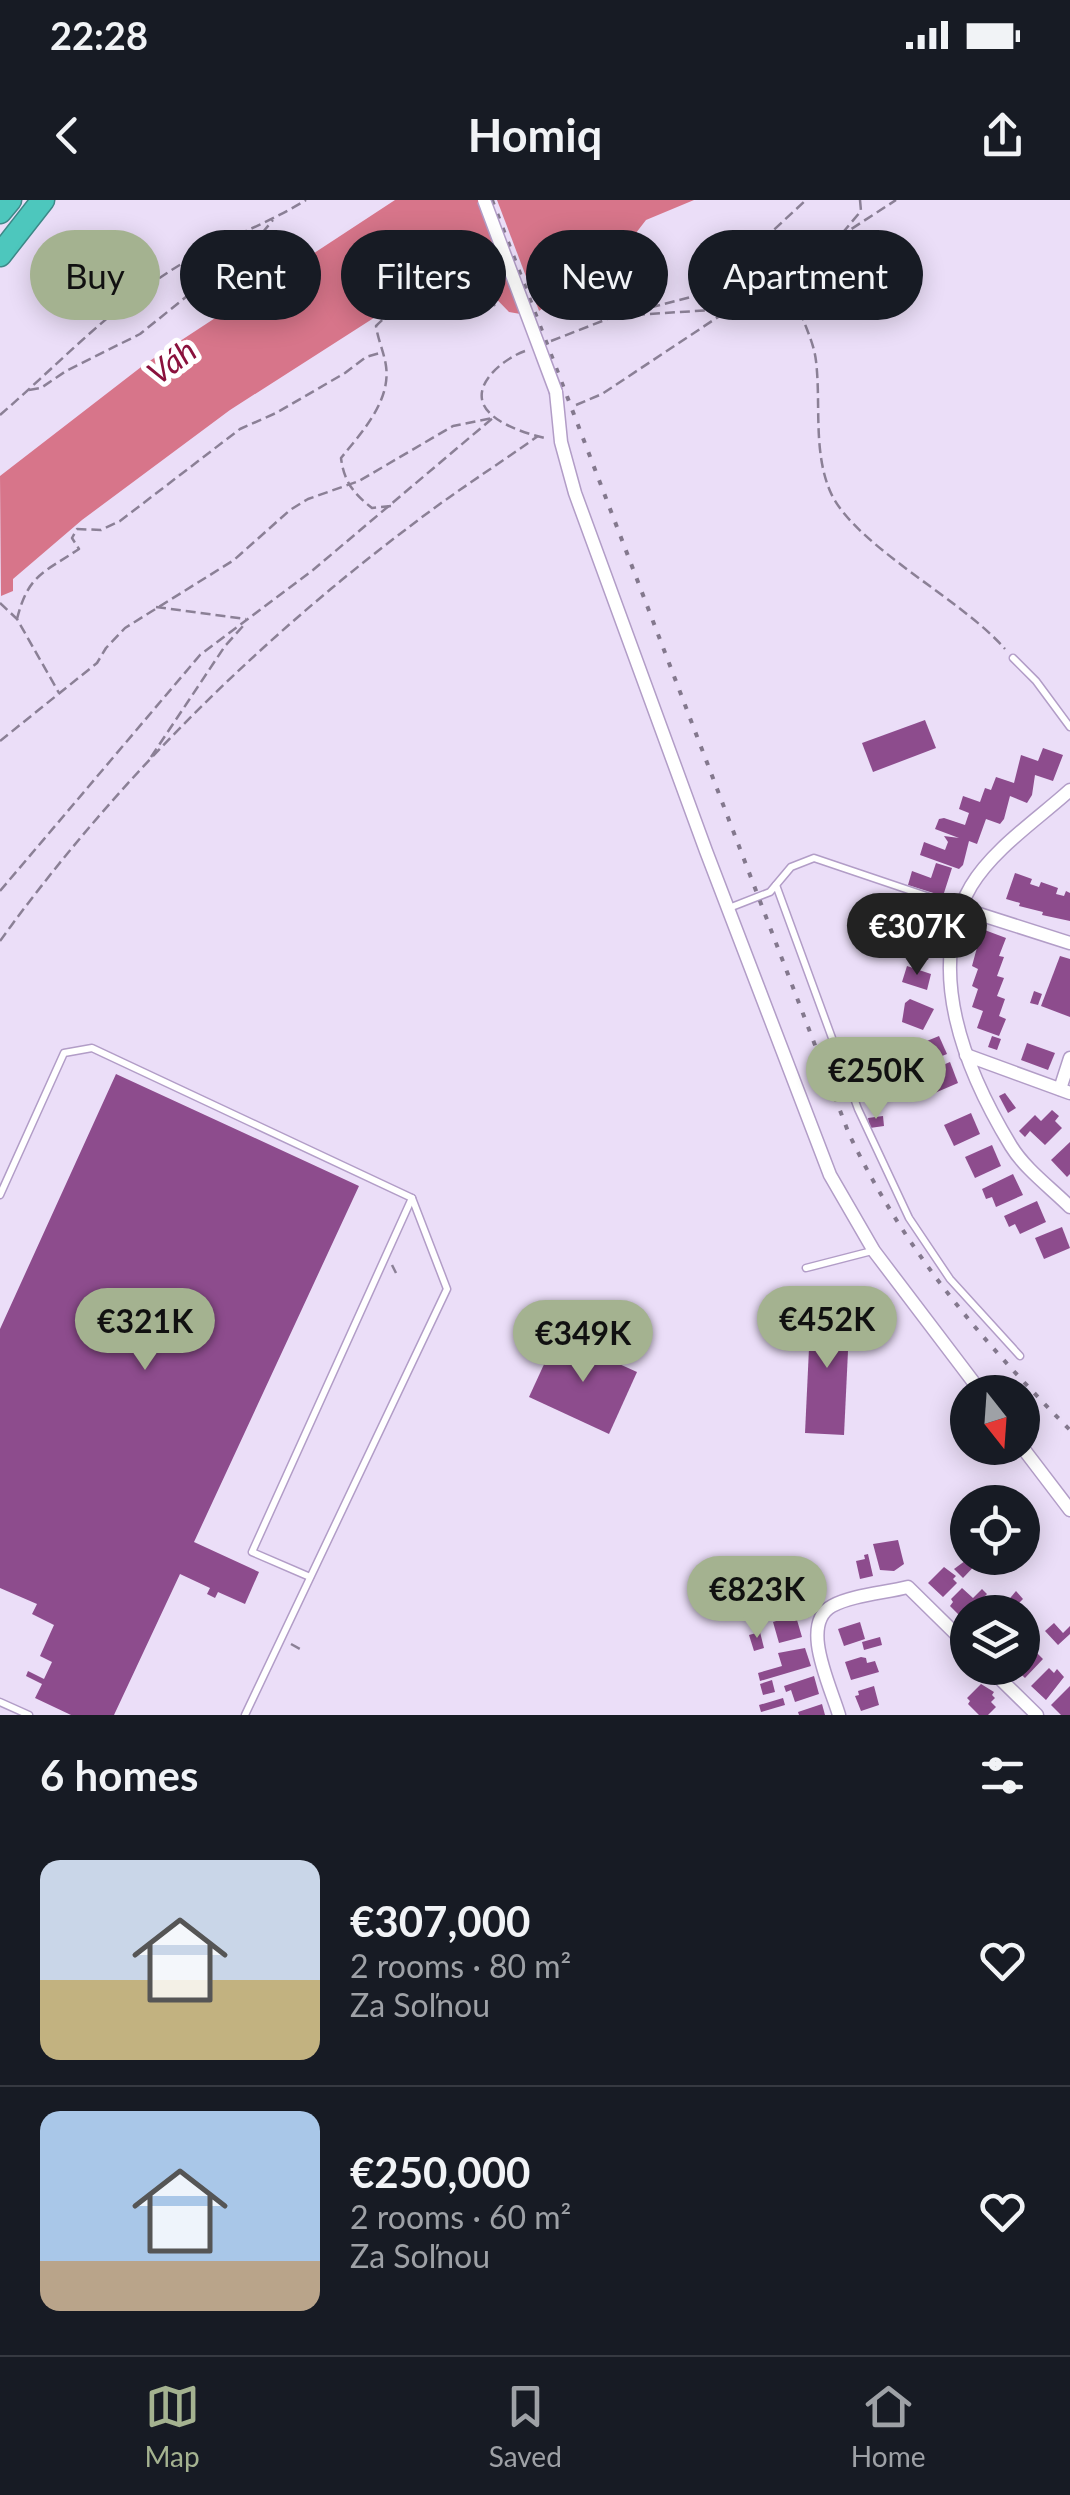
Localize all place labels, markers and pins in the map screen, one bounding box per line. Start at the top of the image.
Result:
pin: €307K [847,893,987,978]
pin: €250K [806,1037,946,1122]
pin: €452K [757,1286,897,1371]
pin: €321K [75,1288,215,1373]
pin: €349K [513,1300,653,1385]
pin: €823K [687,1556,827,1641]

